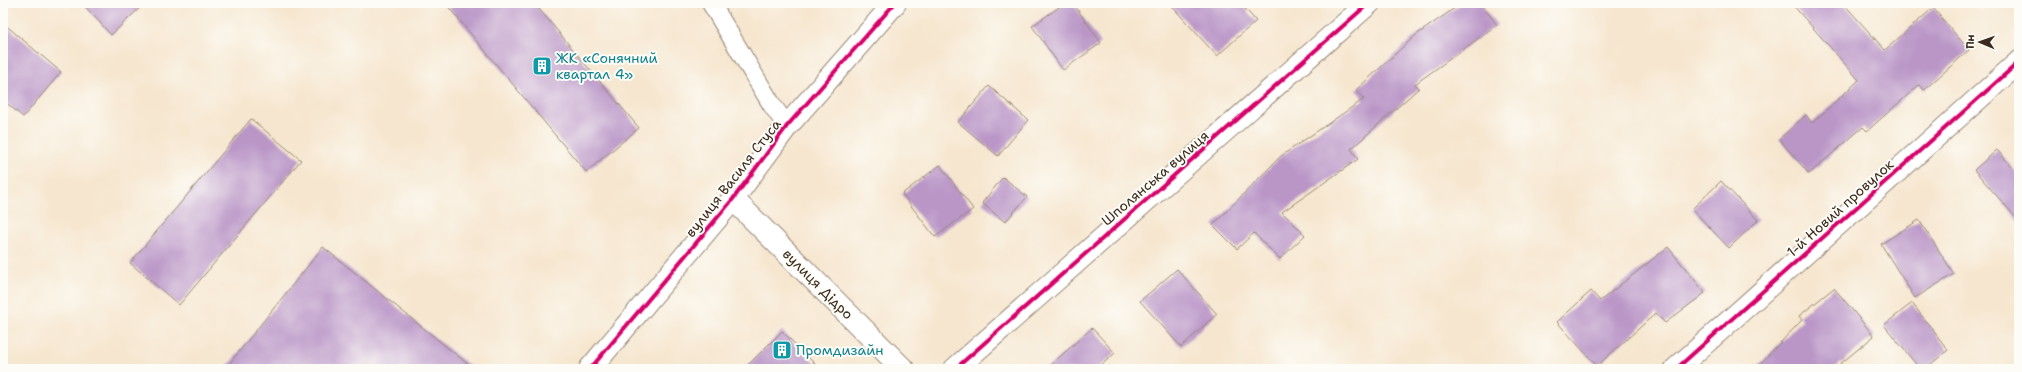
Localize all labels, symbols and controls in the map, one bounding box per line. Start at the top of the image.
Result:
north arrow [1960,22,2000,62]
text: Пн [1963,34,1978,49]
place label: ЖК «Сонячний квартал 4» [556,49,658,83]
building icon: ЖК «Сонячний квартал 4» [531,55,553,77]
street label: вулиця Василя Стуса [681,115,785,241]
street label: Шполянська вулиця [1098,126,1212,230]
street label: 1-й Новий провулок [1783,155,1898,261]
street label: вулиця Дідро [779,245,857,323]
building icon: Промдизайн [771,339,793,361]
place label: Промдизайн [796,341,884,359]

